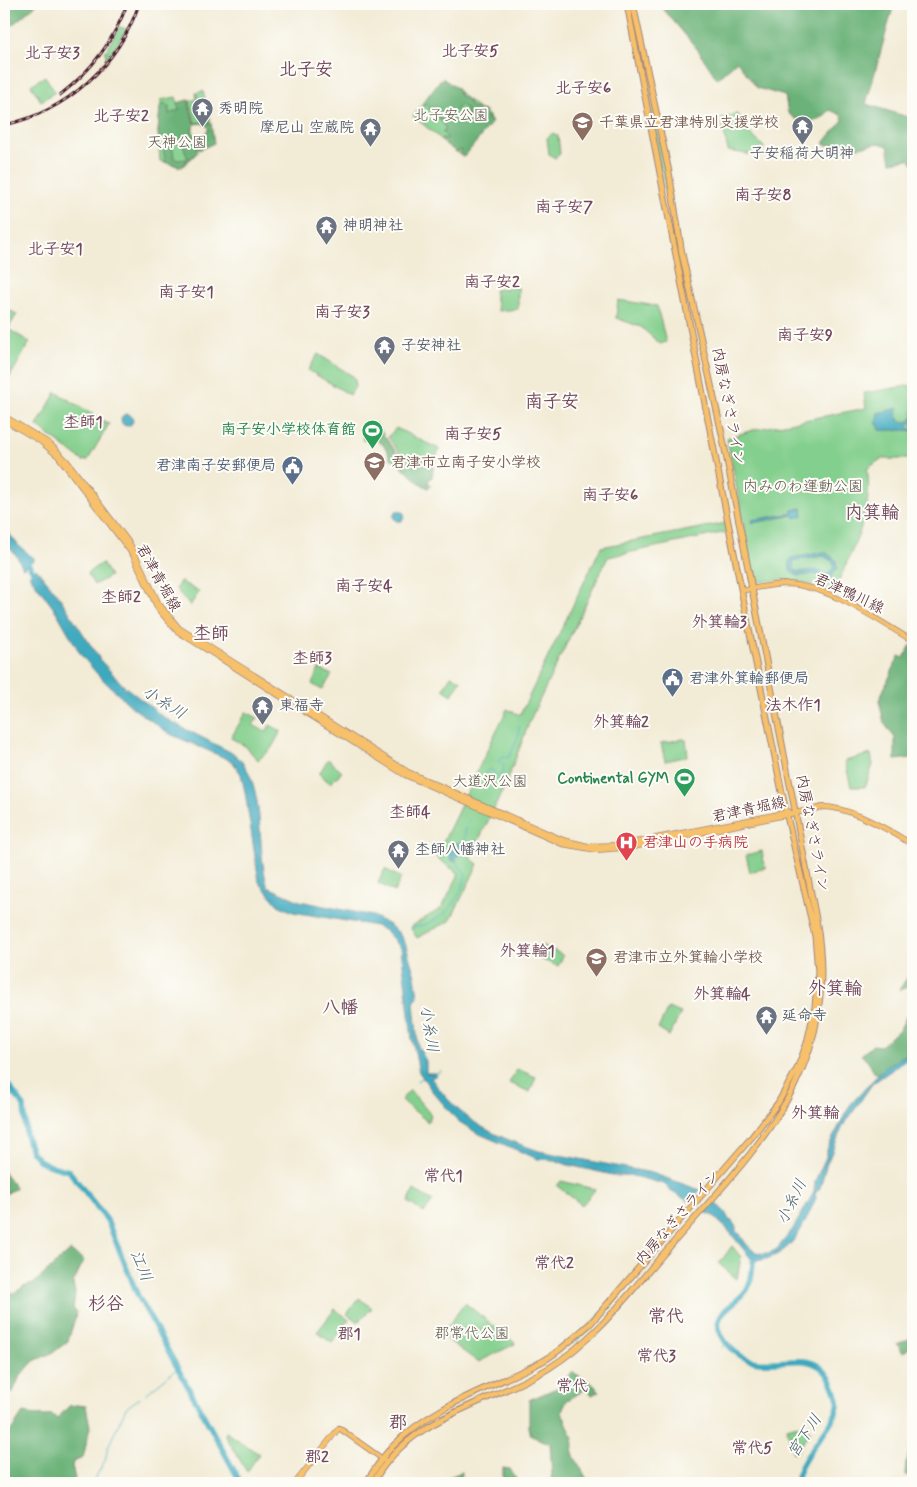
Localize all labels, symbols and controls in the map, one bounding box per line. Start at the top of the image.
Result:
district label: 北子安5 [441,41,499,62]
district label: 北子安3 [24,43,80,64]
district label: 北子安 [279,58,333,82]
district label: 北子安6 [555,78,611,99]
temple icon: 秀明院 [190,97,214,128]
place label: 秀明院 [218,99,263,119]
district label: 北子安2 [93,106,149,127]
park label: 北子安公園 [413,106,489,126]
school or university icon: 千葉県立君津特別支援学校 [571,111,595,142]
place label: 千葉県立君津特別支援学校 [599,113,779,133]
temple icon: 子安稲荷大明神 [790,114,814,145]
temple icon: 摩尼山 空蔵院 [358,116,382,147]
place label: 摩尼山 空蔵院 [260,118,354,138]
park label: 天神公園 [147,133,207,153]
place label: 子安稲荷大明神 [749,144,855,164]
district label: 南子安8 [734,185,792,206]
district label: 南子安7 [535,197,593,218]
temple icon: 神明神社 [315,214,339,245]
place label: 神明神社 [343,216,403,236]
district label: 北子安1 [27,239,83,260]
district label: 南子安2 [464,272,520,293]
district label: 南子安1 [158,282,214,303]
district label: 南子安3 [314,302,370,323]
district label: 南子安9 [777,325,833,346]
temple icon: 子安神社 [373,334,397,365]
place label: 子安神社 [401,336,461,356]
street label: 内房なぎさライン [707,345,749,467]
district label: 南子安 [525,390,579,414]
district label: 杢師1 [63,412,103,433]
sports icon: 南子安小学校体育館 [360,418,384,449]
place label: 南子安小学校体育館 [221,420,356,440]
district label: 南子安5 [444,424,502,445]
school or university icon: 君津市立南子安小学校 [363,451,387,482]
place label: 君津市立南子安小学校 [391,453,541,473]
public building icon: 君津南子安郵便局 [280,454,304,485]
place label: 君津南子安郵便局 [156,456,276,476]
park label: 内みのわ運動公園 [743,477,863,497]
district label: 南子安6 [582,485,638,506]
district label: 内箕輪 [845,501,900,525]
street label: 君津青堀線 [131,540,185,616]
street label: 君津鴨川線 [811,569,887,619]
district label: 南子安4 [335,576,393,597]
district label: 杢師2 [101,587,141,608]
district label: 外箕輪3 [691,612,747,633]
district label: 杢師 [193,622,229,646]
district label: 杢師3 [292,648,332,669]
public building icon: 君津外箕輪郵便局 [661,667,685,698]
place label: 君津外箕輪郵便局 [689,669,809,689]
water label: 小糸川 [138,681,190,725]
temple icon: 東福寺 [251,694,275,725]
district label: 法木作1 [765,695,821,716]
place label: 東福寺 [279,696,324,716]
district label: 外箕輪2 [593,712,649,733]
sports icon: Continental GYM [673,767,697,798]
place label: Continental GYM [557,769,669,789]
park label: 大道沢公園 [452,772,528,792]
street label: 内房なぎさライン [791,772,833,894]
street label: 君津青堀線 [710,792,788,828]
district label: 杢師4 [389,802,431,823]
hospital icon: 君津山の手病院 [615,831,639,862]
place label: 君津山の手病院 [643,833,748,853]
temple icon: 杢師八幡神社 [387,838,411,869]
place label: 杢師八幡神社 [415,840,505,860]
district label: 外箕輪1 [499,941,555,962]
school or university icon: 君津市立外箕輪小学校 [585,946,609,977]
place label: 君津市立外箕輪小学校 [613,948,763,968]
district label: 外箕輪 [808,977,863,1001]
district label: 外箕輪4 [693,984,751,1005]
district label: 八幡 [322,996,358,1020]
water label: 小糸川 [415,1004,443,1054]
temple icon: 延命寺 [754,1004,778,1035]
place label: 延命寺 [782,1006,827,1026]
district label: 外箕輪 [791,1103,840,1124]
district label: 常代1 [423,1166,463,1187]
street label: 内房なぎさライン [631,1166,725,1270]
water label: 小糸川 [772,1176,812,1228]
water label: 江川 [125,1247,157,1285]
district label: 常代2 [534,1253,574,1274]
district label: 杉谷 [88,1292,124,1316]
district label: 常代 [648,1305,684,1329]
district label: 郡1 [337,1324,361,1345]
park label: 郡常代公園 [434,1324,510,1344]
district label: 常代3 [636,1346,676,1367]
district label: 常代 [556,1376,588,1397]
water label: 宮下川 [783,1410,827,1462]
district label: 郡 [389,1411,407,1435]
district label: 常代5 [731,1438,773,1459]
district label: 郡2 [305,1447,329,1468]

